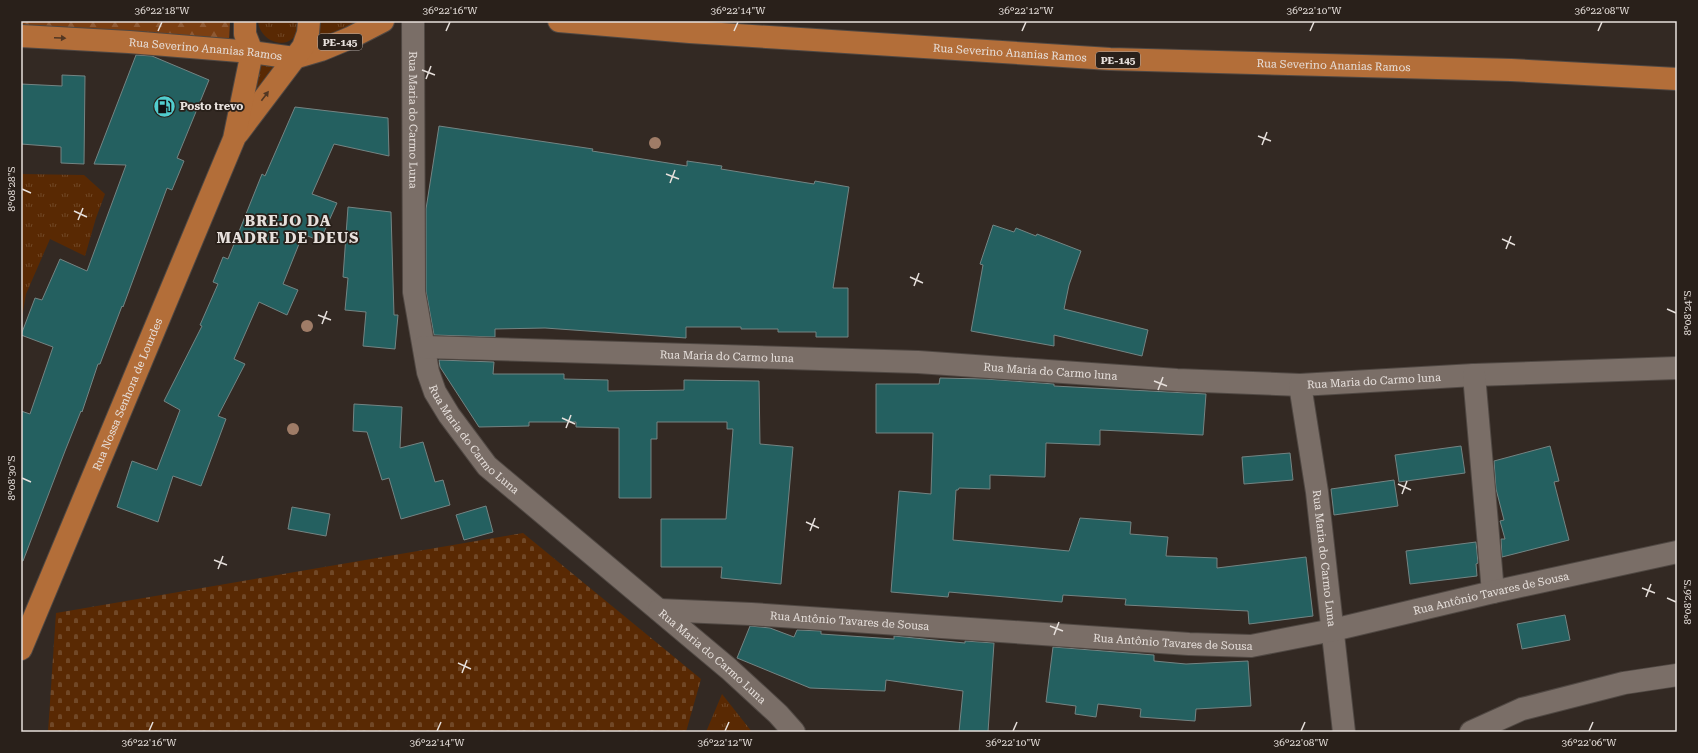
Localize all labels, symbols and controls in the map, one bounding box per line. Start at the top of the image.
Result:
text: 36°22'18"W [135,5,190,16]
text: 36°22'16"W [423,5,478,16]
text: 36°22'14"W [711,5,766,16]
text: 36°22'12"W [999,5,1054,16]
text: 36°22'10"W [1287,5,1342,16]
text: 36°22'08"W [1575,5,1630,16]
road number: PE-145 [318,34,362,50]
one-way arrow [54,35,67,41]
street label: Rua Severino Ananias Ramos [128,36,283,63]
street label: Rua Severino Ananias Ramos [933,41,1087,64]
street label: Rua Maria do Carmo Luna [407,51,420,189]
road number: PE-145 [1096,52,1140,68]
street label: Rua Severino Ananias Ramos [1256,57,1411,74]
one-way arrow [261,91,270,102]
fuel station icon: Posto trevo [151,93,177,119]
place label: Posto trevo [180,100,243,113]
text: 8°08'28"S [6,166,17,212]
district label: BREJO DA MADRE DE DEUS [216,212,360,247]
text: 8°08'24"S [1682,290,1693,336]
street label: Rua Nossa Senhora de Lourdes [90,316,165,472]
street label: Rua Maria do Carmo luna [660,348,794,365]
street label: Rua Maria do Carmo luna [983,360,1118,382]
street label: Rua Maria do Carmo luna [1307,370,1441,391]
street label: Rua Maria do Carmo Luna [426,383,522,497]
text: 8°08'30"S [6,455,17,501]
street label: Rua Maria do Carmo Luna [1310,489,1339,627]
street label: Rua Antônio Tavares de Sousa [1412,569,1570,617]
text: 8°08'26"S [1682,579,1693,625]
street label: Rua Maria do Carmo Luna [656,606,769,706]
street label: Rua Antônio Tavares de Sousa [770,609,930,633]
street label: Rua Antônio Tavares de Sousa [1093,631,1253,653]
text: 36°22'16"W [122,737,177,748]
text: 36°22'14"W [410,737,465,748]
text: 36°22'12"W [698,737,753,748]
text: 36°22'10"W [986,737,1041,748]
text: 36°22'08"W [1274,737,1329,748]
text: 36°22'06"W [1562,737,1617,748]

